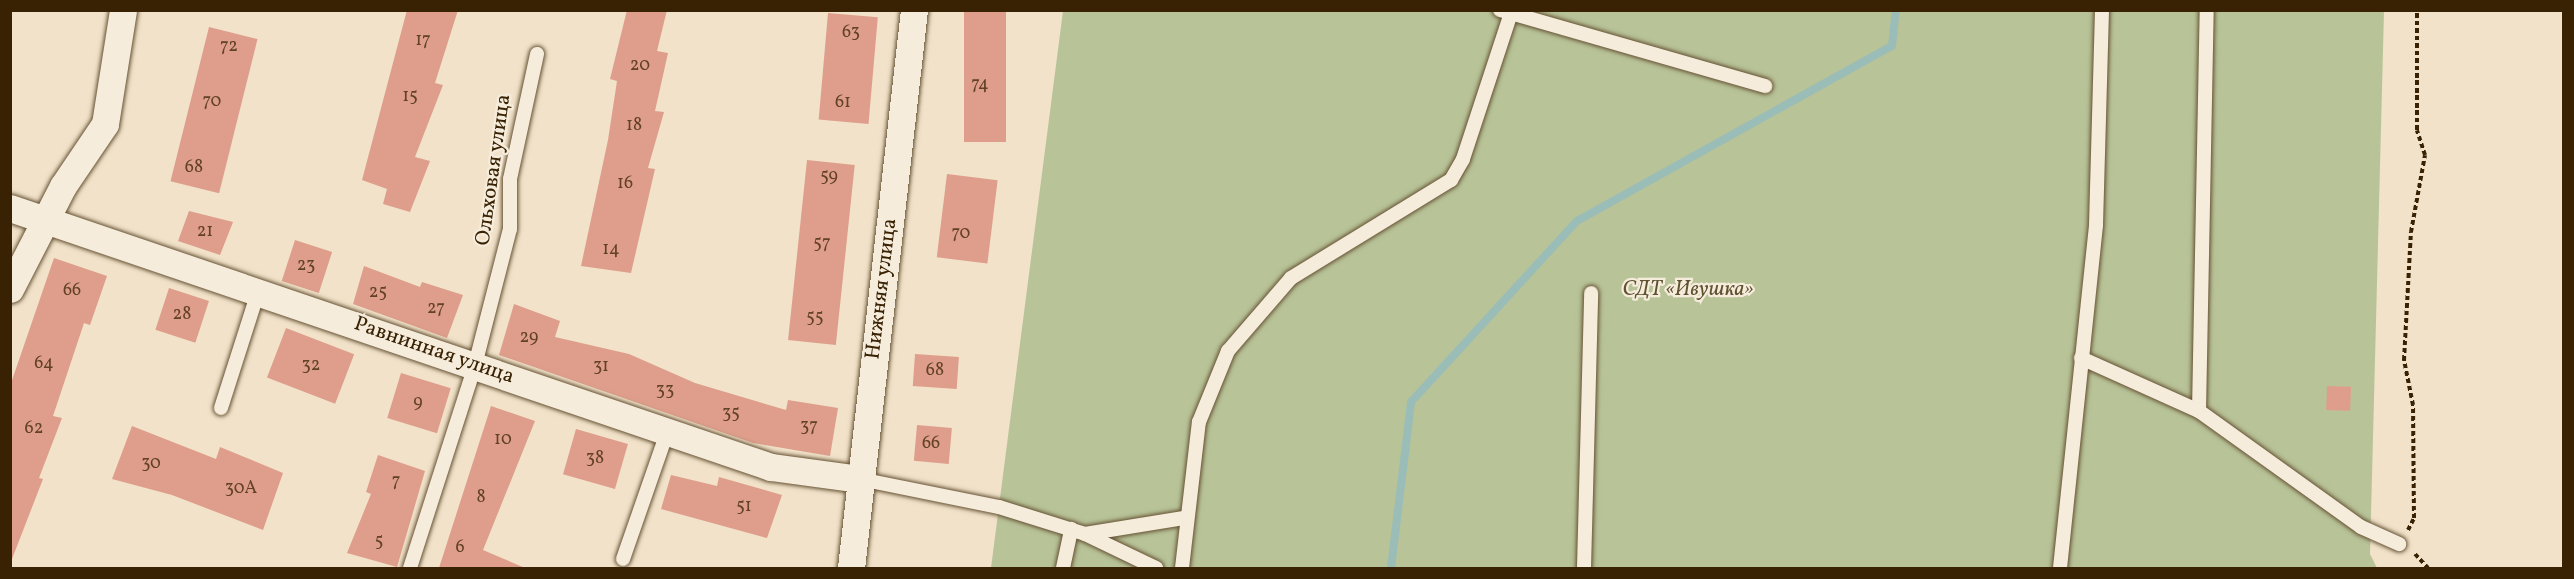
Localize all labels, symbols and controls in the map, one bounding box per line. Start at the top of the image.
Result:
house number: 63 [842,22,860,44]
house number: 17 [415,30,431,52]
house number: 72 [220,36,238,58]
house number: 20 [630,55,650,77]
house number: 74 [971,74,989,96]
house number: 15 [402,86,418,108]
house number: 70 [203,91,221,113]
street label: Ольховая улица [471,92,517,248]
house number: 61 [835,92,851,114]
house number: 18 [626,115,642,137]
house number: 68 [185,157,203,179]
house number: 59 [820,166,838,188]
house number: 16 [617,173,633,195]
street label: Нижняя улица [861,217,903,361]
house number: 21 [197,221,213,243]
house number: 70 [952,223,970,245]
house number: 57 [813,233,831,255]
house number: 14 [602,239,620,261]
house number: 23 [297,255,315,277]
park label: СДТ «Ивушка» [1622,277,1754,303]
house number: 66 [63,280,81,302]
house number: 25 [369,282,387,304]
house number: 27 [427,298,445,320]
house number: 28 [173,304,191,326]
house number: 55 [806,307,824,329]
street label: Равнинная улица [350,312,518,390]
house number: 29 [520,327,538,349]
house number: 64 [34,353,54,375]
house number: 32 [302,355,320,377]
house number: 31 [593,356,609,378]
house number: 68 [926,360,944,382]
house number: 33 [656,380,674,402]
house number: 9 [413,392,423,414]
house number: 35 [722,403,740,425]
house number: 37 [800,416,818,438]
house number: 62 [25,418,43,440]
house number: 10 [494,429,512,451]
house number: 66 [922,433,940,455]
house number: 38 [586,448,604,470]
house number: 30 [141,453,161,475]
house number: 7 [392,471,400,493]
house number: 30А [225,478,257,500]
house number: 8 [476,487,486,509]
house number: 51 [736,496,752,518]
house number: 5 [375,531,383,553]
house number: 6 [455,537,465,559]

